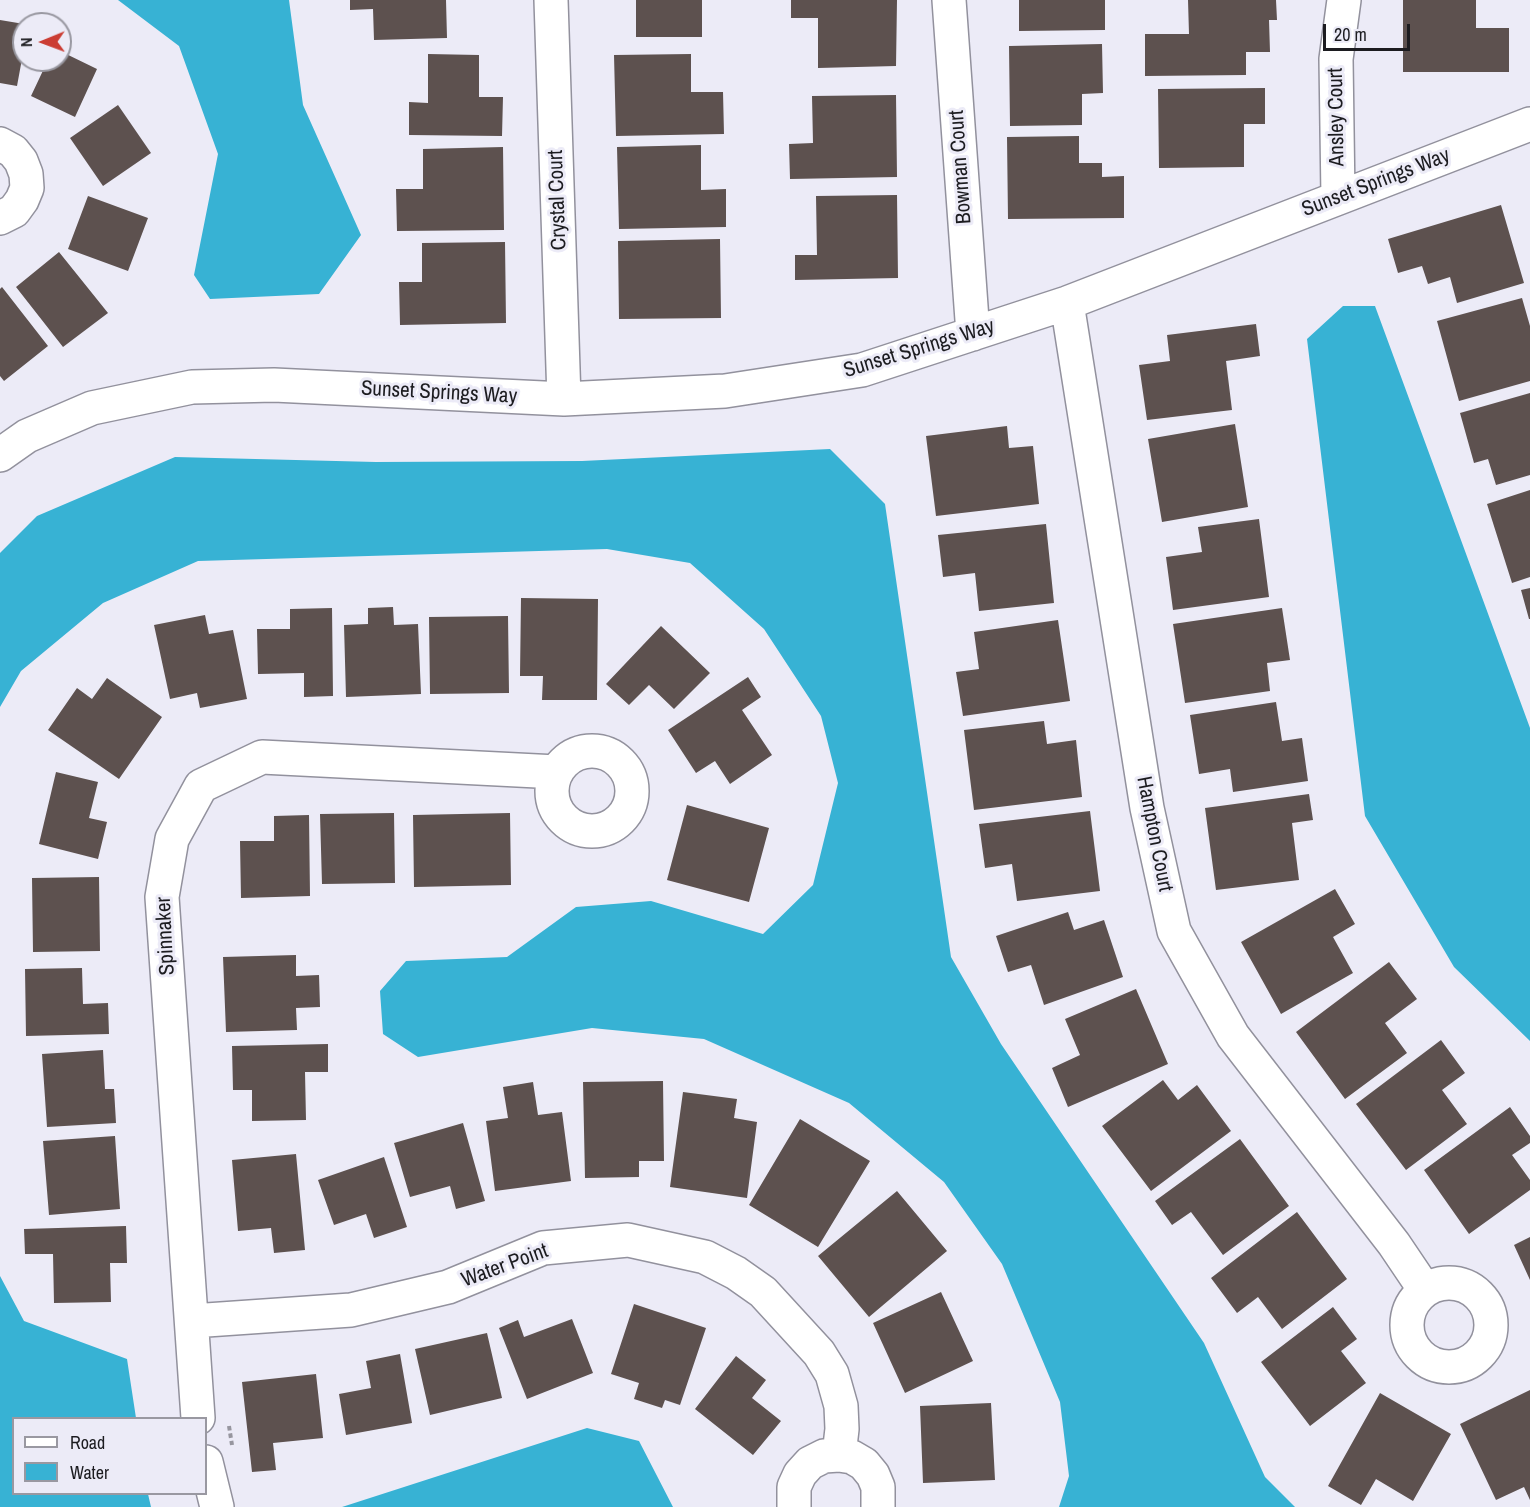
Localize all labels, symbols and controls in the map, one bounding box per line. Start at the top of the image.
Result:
north arrow [12,12,72,72]
scale bar [1326,12,1413,50]
text: 20 m [1334,22,1367,47]
text: N [15,37,37,47]
street label: Ansley Court [1324,68,1350,166]
street label: Bowman Court [944,109,978,225]
street label: Sunset Springs Way [1299,143,1453,223]
street label: Crystal Court [544,149,572,251]
street label: Sunset Springs Way [841,314,997,384]
street label: Sunset Springs Way [360,376,518,410]
street label: Hampton Court [1130,774,1178,894]
street label: Spinnaker [151,896,181,976]
street label: Water Point [458,1239,552,1293]
legend [12,1417,207,1495]
text: Road [70,1430,105,1455]
text: Water [70,1460,109,1485]

